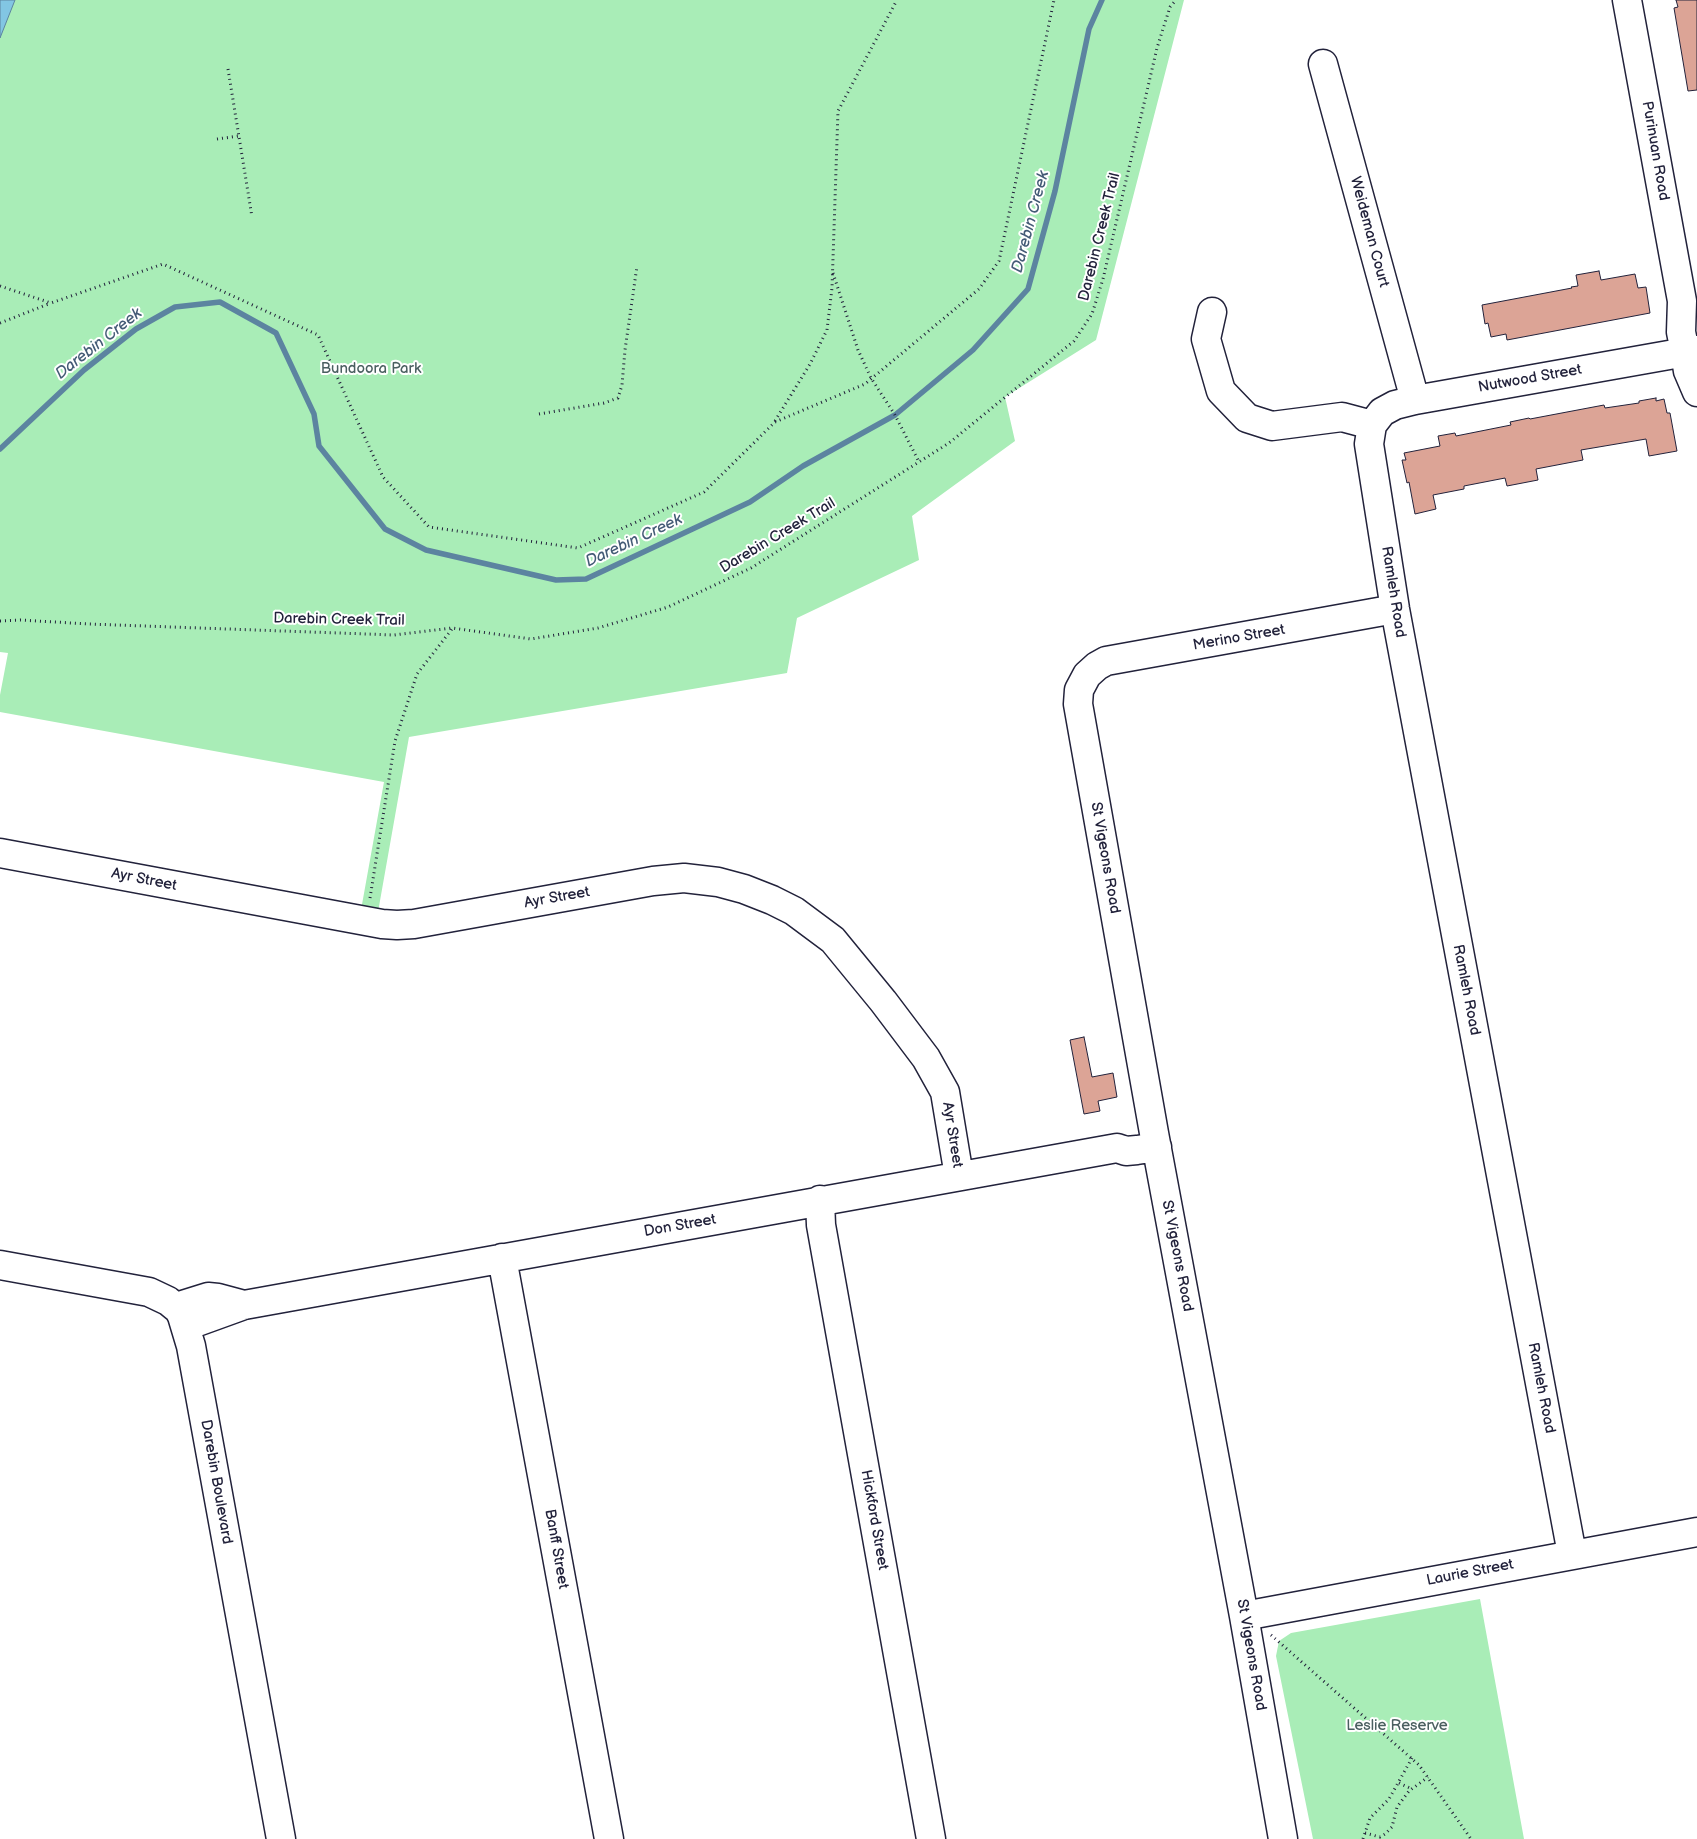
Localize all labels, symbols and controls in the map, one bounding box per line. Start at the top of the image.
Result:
street label: Purinuan Road [1637,100,1673,202]
water label: Darebin Creek [1008,169,1054,275]
street label: Darebin Creek Trail [1075,171,1125,303]
street label: Weideman Court [1346,175,1392,289]
water label: Darebin Creek [52,304,146,384]
park label: Bundoora Park [321,360,421,378]
street label: Nutwood Street [1477,361,1583,397]
street label: Darebin Creek Trail [717,494,839,578]
water label: Darebin Creek [583,510,685,572]
street label: Ramleh Road [1377,545,1409,639]
street label: Darebin Creek Trail [273,610,405,630]
street label: Merino Street [1192,621,1286,655]
street label: St Vigeons Road [1086,801,1124,915]
street label: Ayr Street [110,865,178,895]
street label: Ayr Street [523,883,591,913]
street label: Ramleh Road [1448,943,1484,1037]
street label: Ayr Street [938,1101,966,1169]
street label: St Vigeons Road [1157,1199,1197,1313]
street label: Don Street [643,1211,717,1241]
street label: Ramleh Road [1523,1341,1559,1435]
street label: Darebin Boulevard [196,1418,236,1546]
street label: Hickford Street [856,1469,892,1571]
street label: Banff Street [540,1508,572,1590]
street label: Laurie Street [1425,1556,1515,1590]
street label: St Vigeons Road [1232,1598,1270,1712]
park label: Leslie Reserve [1346,1717,1448,1735]

